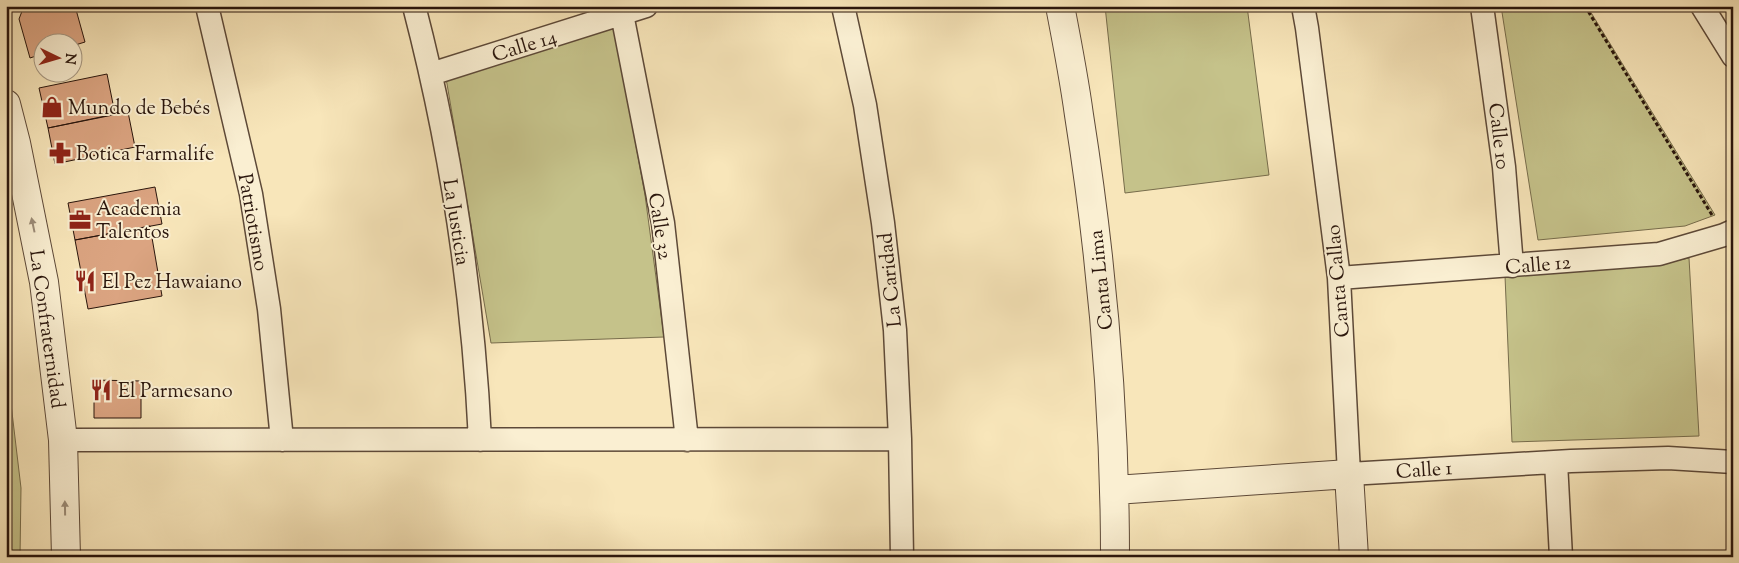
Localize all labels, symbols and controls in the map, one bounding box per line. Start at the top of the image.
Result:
street label: Calle 14 [489,24,561,71]
north arrow [32,32,82,82]
text: N [59,53,79,65]
shop icon: Mundo de Bebés [39,94,65,120]
place label: Mundo de Bebés [68,95,210,124]
street label: Calle 10 [1479,101,1516,171]
pharmacy icon: Botica Farmalife [47,140,73,166]
place label: Botica Farmalife [76,141,214,170]
street label: Patriotismo [229,171,274,273]
street label: La Justicia [433,177,476,268]
street label: Calle 32 [639,191,678,262]
place label: Academia Talentos [96,196,181,248]
office icon: Academia Talentos [67,207,93,233]
one-way arrow [29,218,37,233]
street label: Canta Callao [1320,223,1359,338]
street label: Canta Lima [1083,228,1122,331]
street label: La Caridad [872,231,911,328]
street label: La Confraternidad [20,248,71,411]
street label: Calle 12 [1504,249,1572,284]
restaurant icon: El Pez Hawaiano [72,268,98,294]
place label: El Pez Hawaiano [102,269,242,298]
restaurant icon: El Parmesano [88,377,114,403]
place label: El Parmesano [118,378,233,407]
street label: Calle 1 [1395,455,1454,488]
one-way arrow [61,500,69,516]

